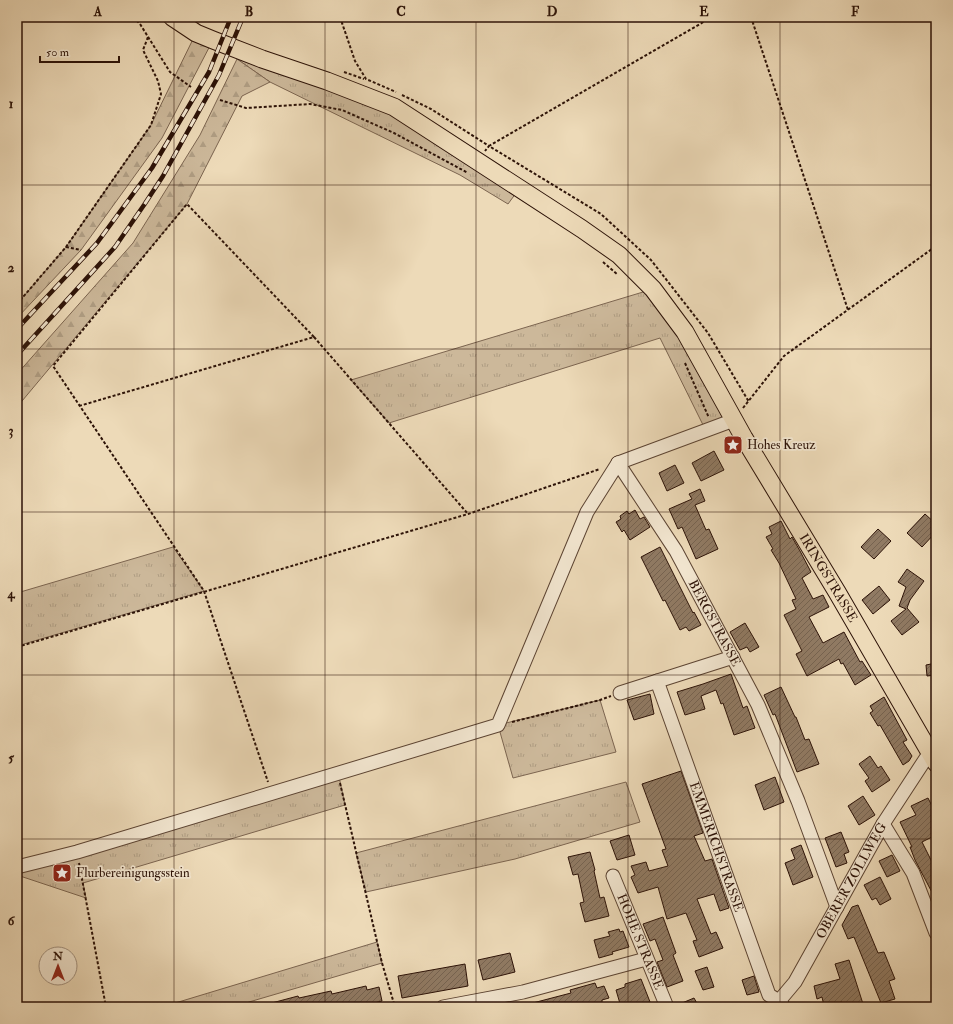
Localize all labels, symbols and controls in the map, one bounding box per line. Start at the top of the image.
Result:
text: A [93,4,103,20]
text: B [245,4,253,20]
text: C [396,4,406,20]
text: D [547,4,558,20]
text: E [699,4,709,20]
text: F [851,4,860,20]
scale bar [40,38,119,64]
text: 50 m [46,45,70,60]
text: 1 [9,96,14,112]
text: 2 [8,260,15,276]
text: 3 [9,423,14,439]
place icon: Hohes Kreuz [722,434,744,456]
place label: Hohes Kreuz [747,437,816,453]
street label: IRINGSTRASSE [796,531,861,625]
street label: BERGSTRASSE [685,577,744,669]
text: 4 [6,586,15,602]
text: 5 [8,750,14,766]
street label: EMMERICHSTRASSE [686,780,747,914]
street label: OBERER ZOLLWEG [813,820,890,942]
place icon: Flurbereinigungsstein [51,862,73,884]
place label: Flurbereinigungsstein [76,865,190,881]
street label: HOHE STRASSE [613,891,667,992]
text: 6 [8,913,16,929]
north arrow [38,946,78,986]
text: N [52,950,64,963]

